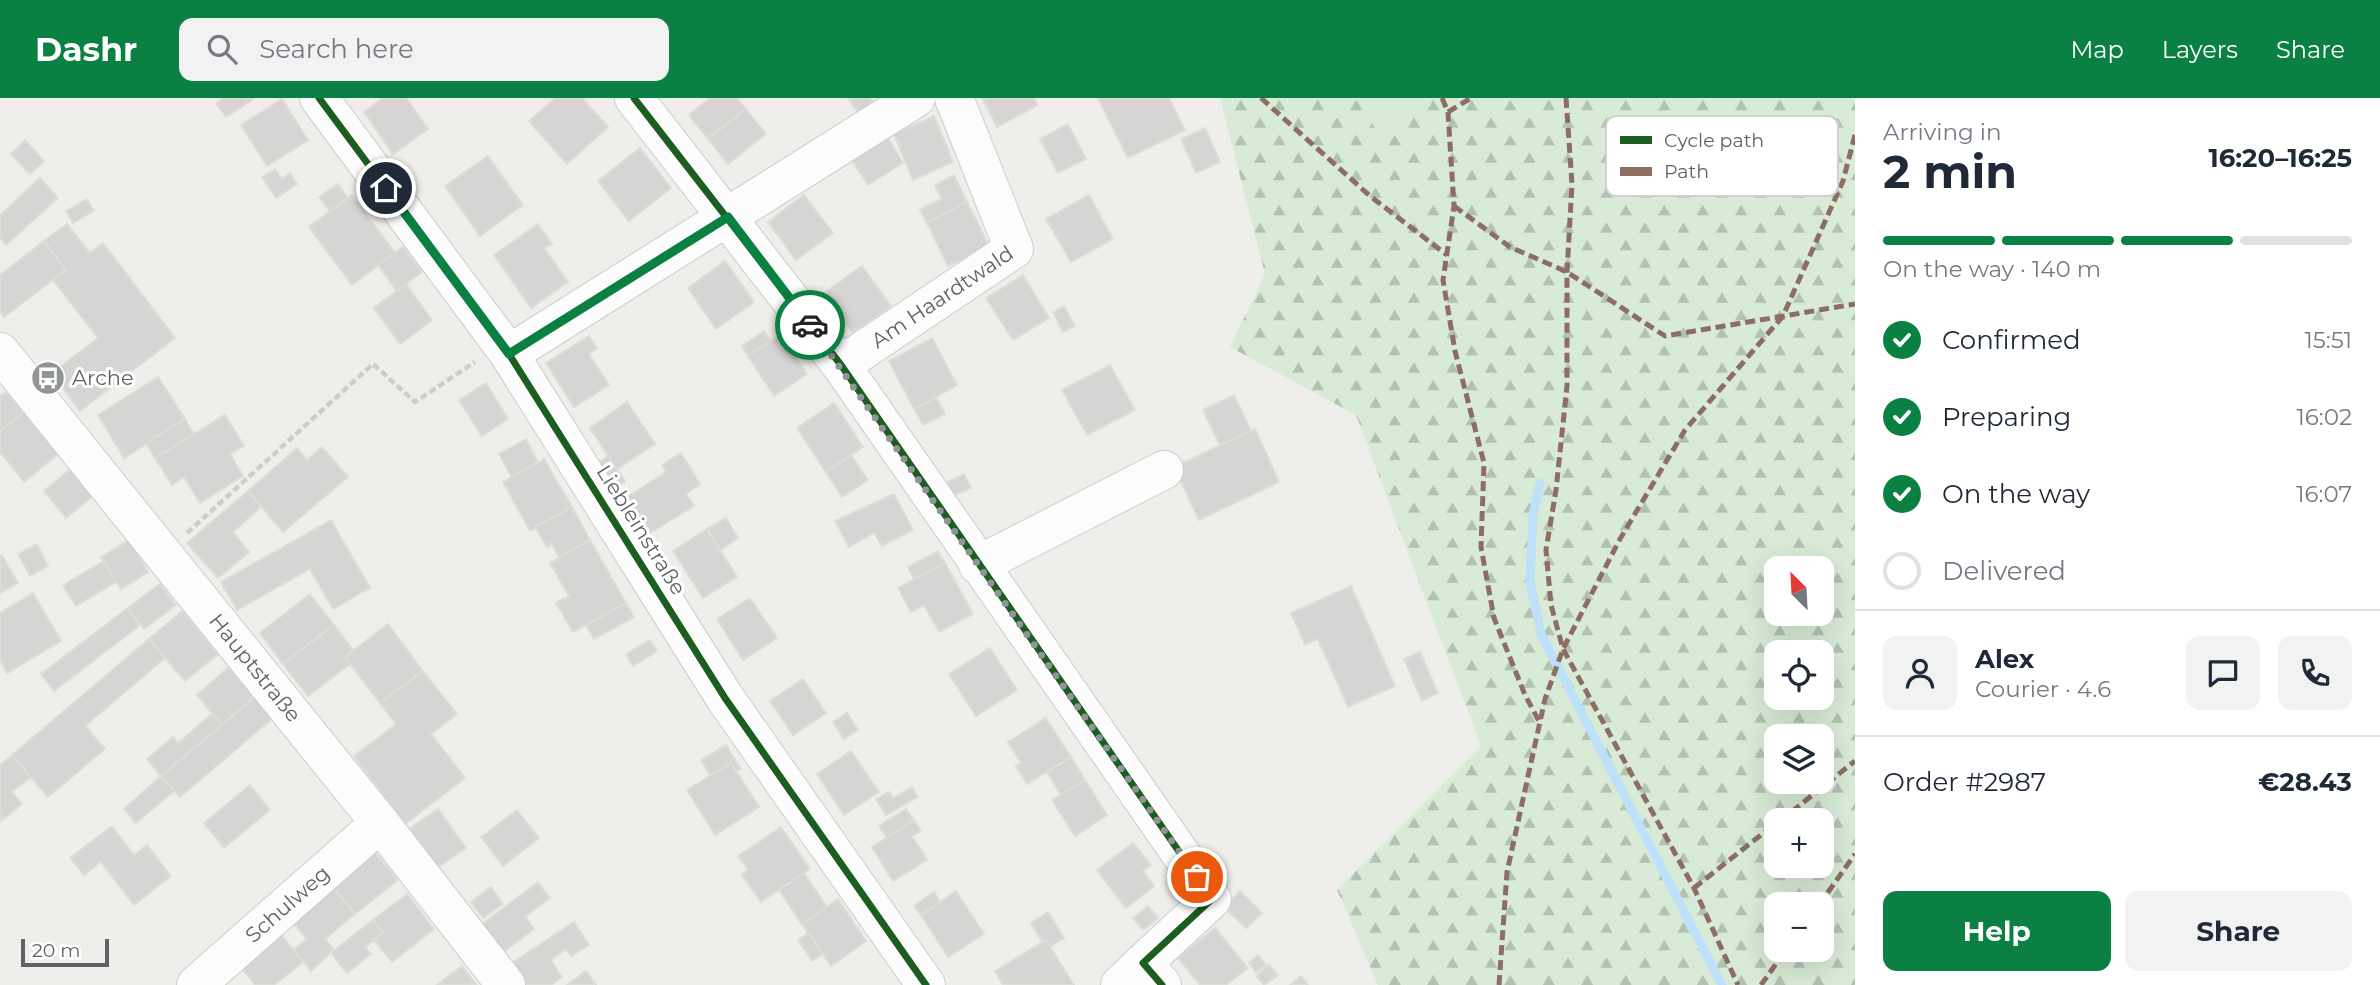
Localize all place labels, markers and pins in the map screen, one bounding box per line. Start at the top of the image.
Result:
pin [356,158,416,218]
bus stop icon: Arche [29,359,67,397]
place label: Arche [72,365,134,390]
pin [1167,847,1227,907]

